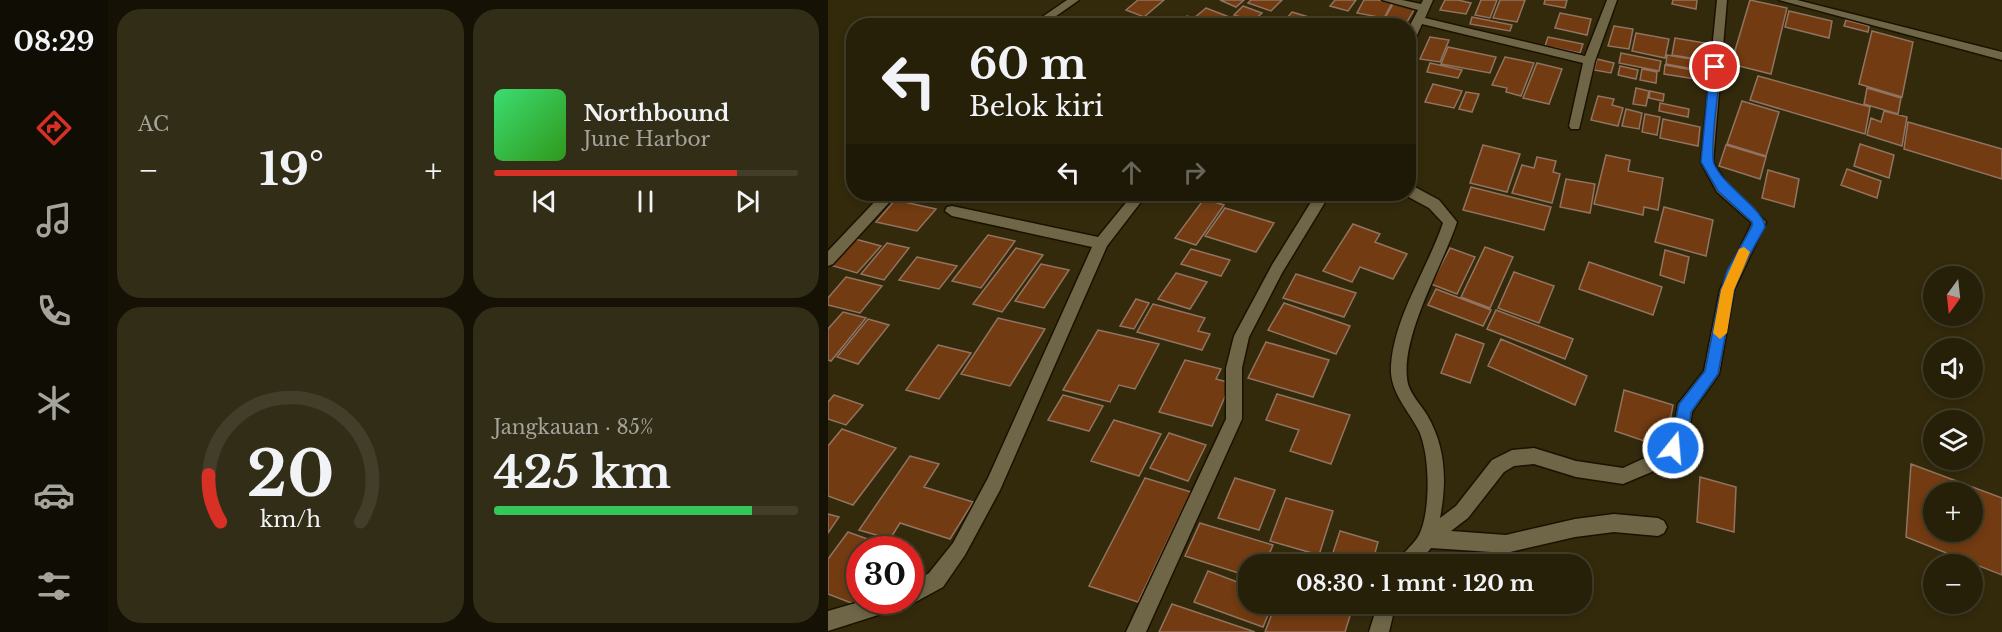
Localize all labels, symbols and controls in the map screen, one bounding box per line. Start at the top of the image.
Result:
text: 08:29 [14,25,94,58]
text: 60 m [969,38,1087,90]
pin [1689,41,1740,92]
icon: left [870,42,948,120]
icon: arrive [1698,50,1731,83]
text: Belok kiri [969,90,1104,123]
text: Northbound [584,100,729,127]
icon: directions [33,107,75,149]
text: AC [138,112,169,136]
text: June Harbor [584,127,710,151]
text: 19° [259,141,324,197]
text: − [138,150,159,191]
text: + [424,150,442,191]
icon: left [1052,156,1085,189]
icon: ahead [1115,156,1148,189]
icon: right [1178,156,1211,189]
icon: previous [528,185,561,218]
icon: pause [629,185,662,218]
icon: next [731,185,764,218]
icon: music [33,199,75,241]
north arrow [1923,266,1983,326]
map controls [1923,266,1983,614]
icon: phone [33,290,75,332]
button: sound [1923,338,1983,398]
icon: climate [33,382,75,424]
button: layers [1923,410,1983,470]
text: Jangkauan · 85% [494,415,653,439]
position arrow [1641,416,1705,480]
text: 20 [246,435,334,513]
text: 425 km [494,444,671,500]
icon: car [33,474,75,516]
button: + [1923,482,1983,542]
text: km/h [260,506,321,533]
speed limit sign: 30 [846,536,924,614]
button: − [1923,554,1983,614]
icon: filters [33,565,75,607]
text: 08:30 · 1 mnt · 120 m [1296,570,1534,597]

